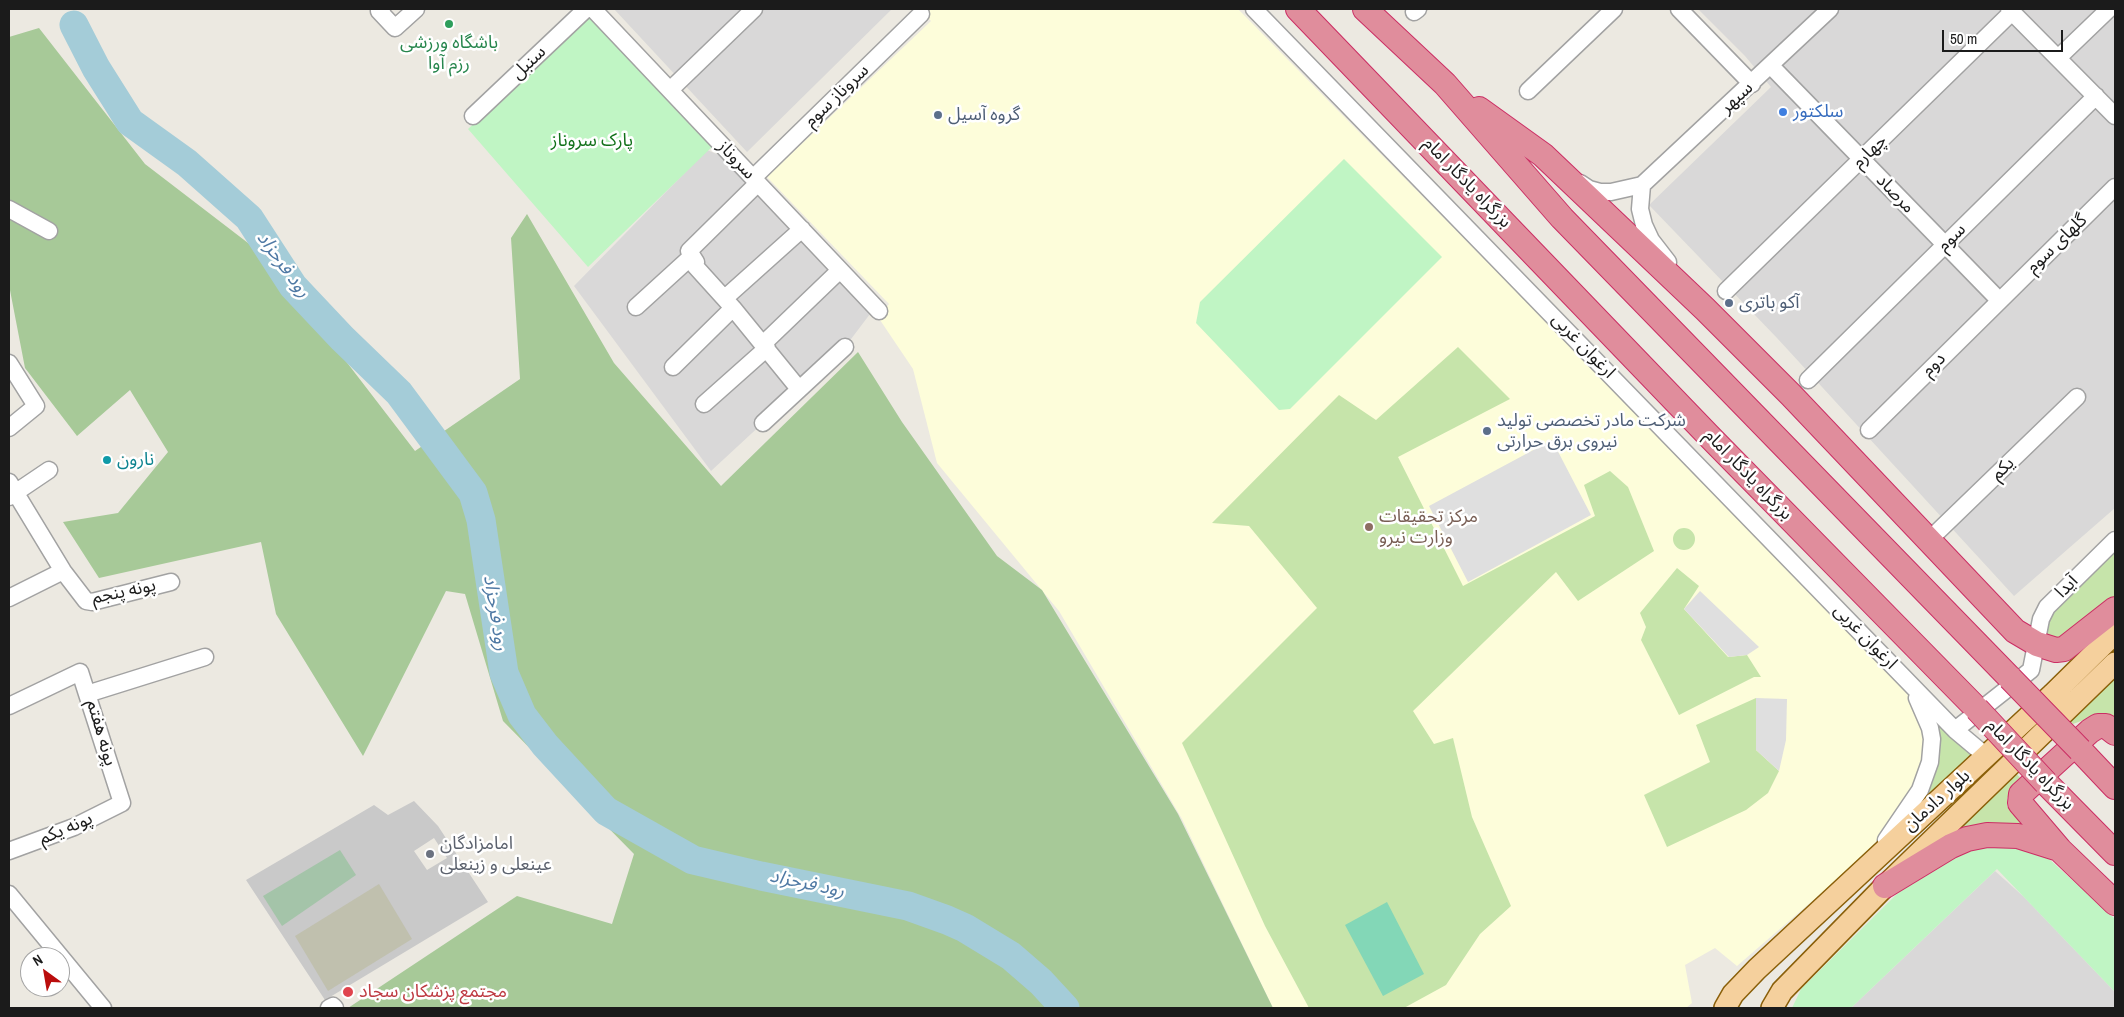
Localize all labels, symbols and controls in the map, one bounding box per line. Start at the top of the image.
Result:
marker: باشگاه ورزشی رزم آوا [443,18,455,30]
scale bar [1944,20,2065,52]
text: 50 m [1950,28,1977,49]
place label: باشگاه ورزشی رزم آوا [400,32,498,74]
street label: سنبل [507,41,551,85]
street label: سروناز سوم [800,60,874,132]
street label: سپهر [1716,77,1758,119]
place label: سلکتور [1793,101,1843,123]
place label: گروه آسیل [948,104,1020,126]
marker: سلکتور [1777,106,1789,118]
marker: گروه آسیل [932,109,944,121]
park label: پارک سروناز [551,130,633,152]
street label: چهارم [1848,130,1892,174]
street label: بزرگراه یادگار امام [1418,133,1516,233]
street label: سروناز [712,136,760,184]
street label: مرصاد [1871,170,1919,218]
street label: گلهای سوم [2022,210,2092,278]
street label: سوم [1933,219,1971,257]
water label: رود فرحزاد [251,228,315,302]
place label: آکو باتری [1739,292,1800,314]
marker: آکو باتری [1723,297,1735,309]
street label: ارغوان غربی [1547,309,1619,383]
street label: دوم [1917,348,1951,382]
place label: شرکت مادر تخصصی تولید نیروی برق حرارتی [1497,410,1686,452]
marker: شرکت مادر تخصصی تولید نیروی برق حرارتی [1481,425,1493,437]
street label: بزرگراه یادگار امام [1699,425,1797,525]
place label: نارون [117,449,154,471]
street label: یکم [1987,453,2019,485]
marker: نارون [101,454,113,466]
place label: مرکز تحقیقات وزارت نیرو [1379,506,1478,548]
marker: مرکز تحقیقات وزارت نیرو [1363,521,1375,533]
street label: آیدا [2051,571,2083,603]
water label: رود فرحزاد [478,574,512,652]
street label: پونه پنجم [90,575,158,609]
street label: ارغوان غربی [1829,600,1901,674]
street label: پونه هفتم [81,698,121,768]
street label: بزرگراه یادگار امام [1981,715,2079,815]
street label: بلوار دادمان [1899,765,1975,837]
street label: پونه یکم [36,808,96,850]
place label: امامزادگان عینعلی و زینعلی [440,833,552,876]
marker: امامزادگان عینعلی و زینعلی [424,848,436,860]
water label: رود فرحزاد [767,865,847,903]
north arrow [20,947,70,997]
text: N [29,950,46,970]
place label: مجتمع پزشکان سجاد [359,981,507,1003]
marker: مجتمع پزشکان سجاد [341,985,355,999]

